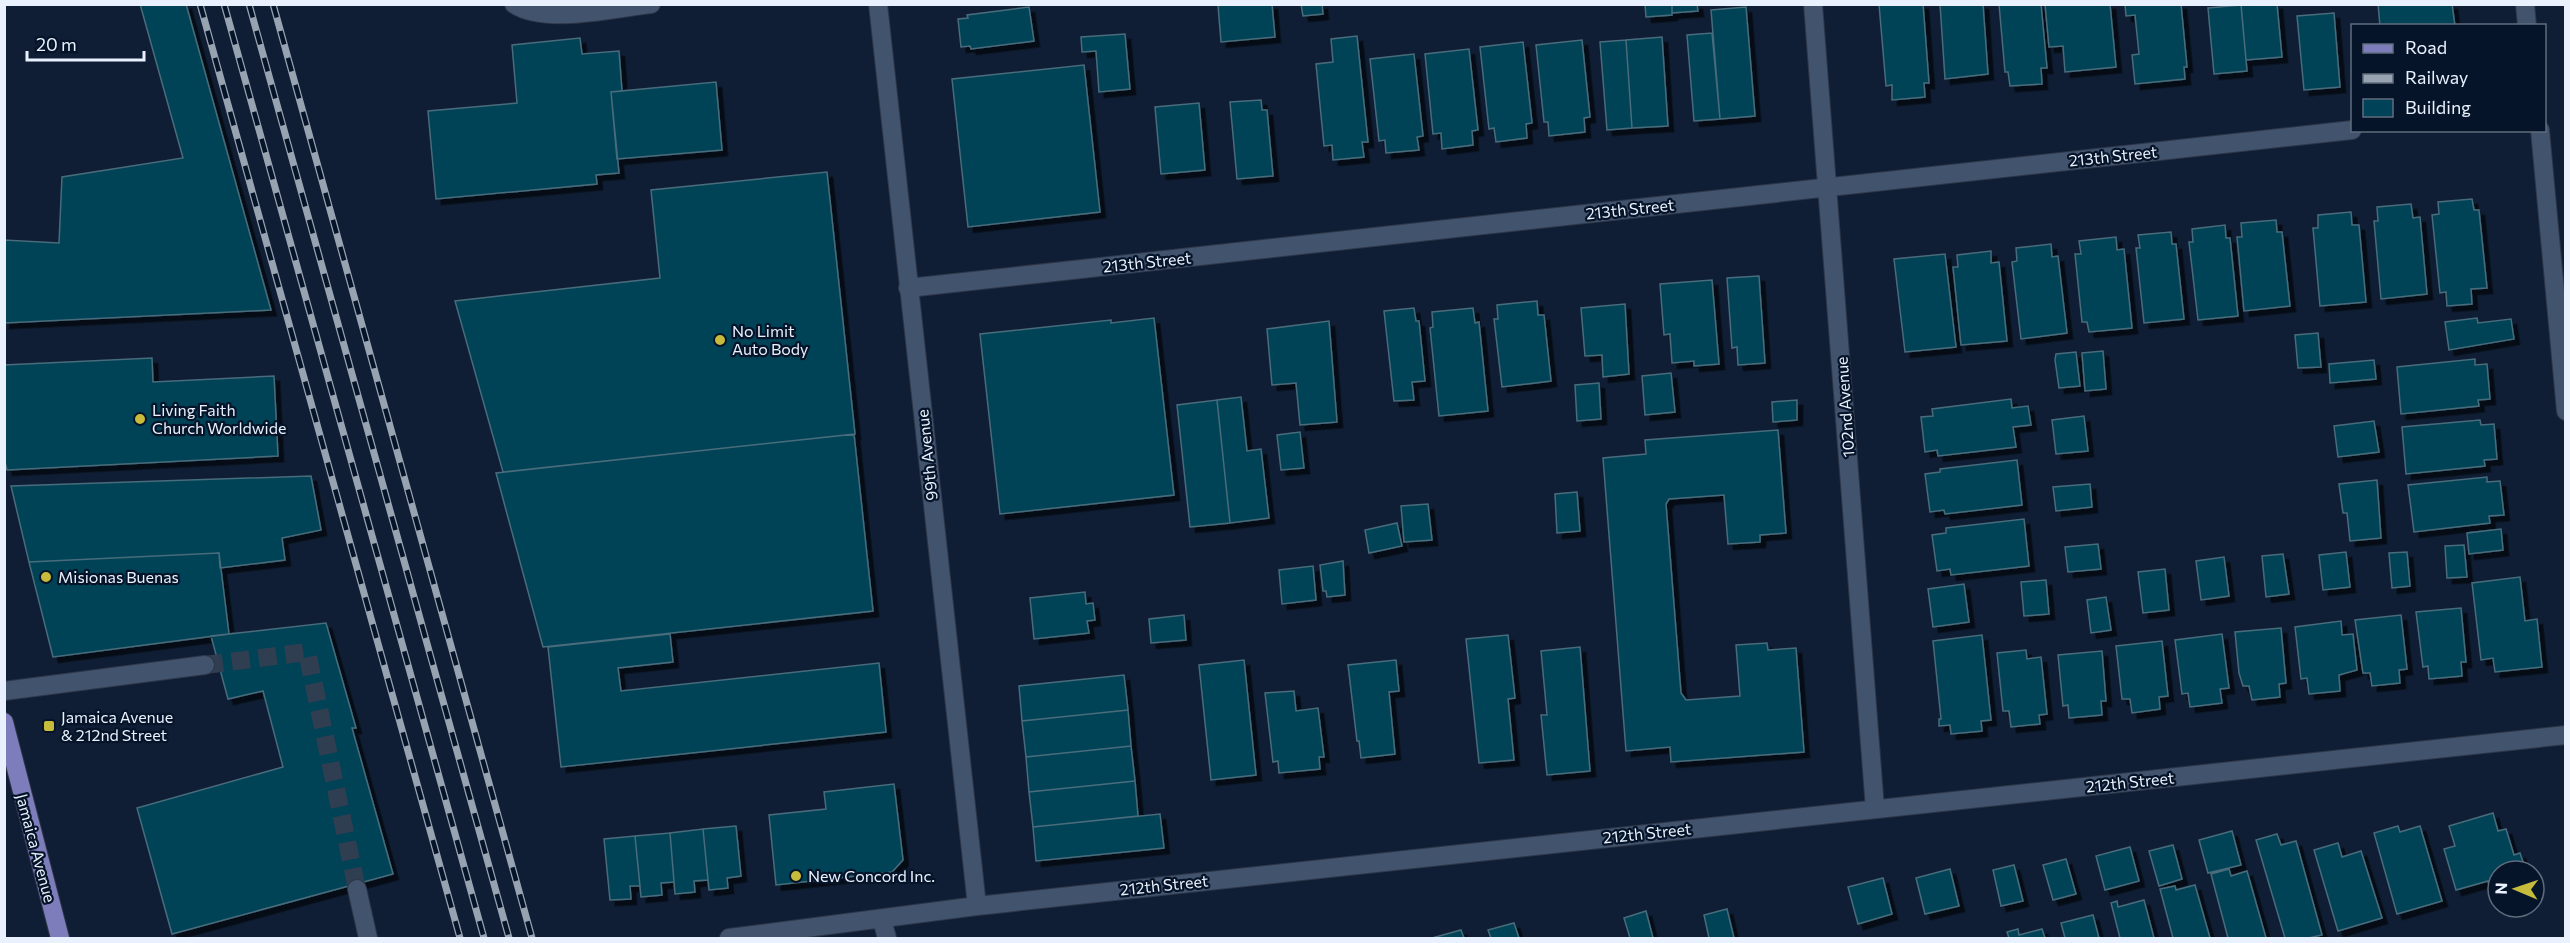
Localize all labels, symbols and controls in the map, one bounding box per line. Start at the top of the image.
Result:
scale bar [27,24,144,62]
legend [2351,24,2546,132]
text: 20 m [36,33,77,55]
text: Road [2405,36,2447,58]
text: Railway [2405,66,2468,88]
text: Building [2405,96,2471,118]
street label: 213th Street [2068,141,2159,170]
street label: 213th Street [1585,194,1676,223]
street label: 213th Street [1102,247,1193,276]
place label: No Limit Auto Body [732,321,808,358]
marker: No Limit Auto Body [713,333,727,347]
street label: 102nd Avenue [1832,356,1857,458]
place label: Living Faith Church Worldwide [152,400,286,437]
street label: 99th Avenue [912,409,941,502]
marker: Living Faith Church Worldwide [133,412,147,426]
place label: Misionas Buenas [58,567,179,586]
marker: Misionas Buenas [39,570,53,584]
place label: Jamaica Avenue & 212nd Street [61,707,173,744]
marker: Jamaica Avenue & 212nd Street [42,719,56,733]
street label: 212th Street [2085,767,2175,796]
street label: Jamaica Avenue [13,791,60,904]
street label: 212th Street [1602,818,1692,847]
north arrow [2486,859,2546,919]
place label: New Concord Inc. [808,866,935,885]
marker: New Concord Inc. [789,869,803,883]
street label: 212th Street [1119,870,1209,899]
text: N [2491,882,2510,895]

